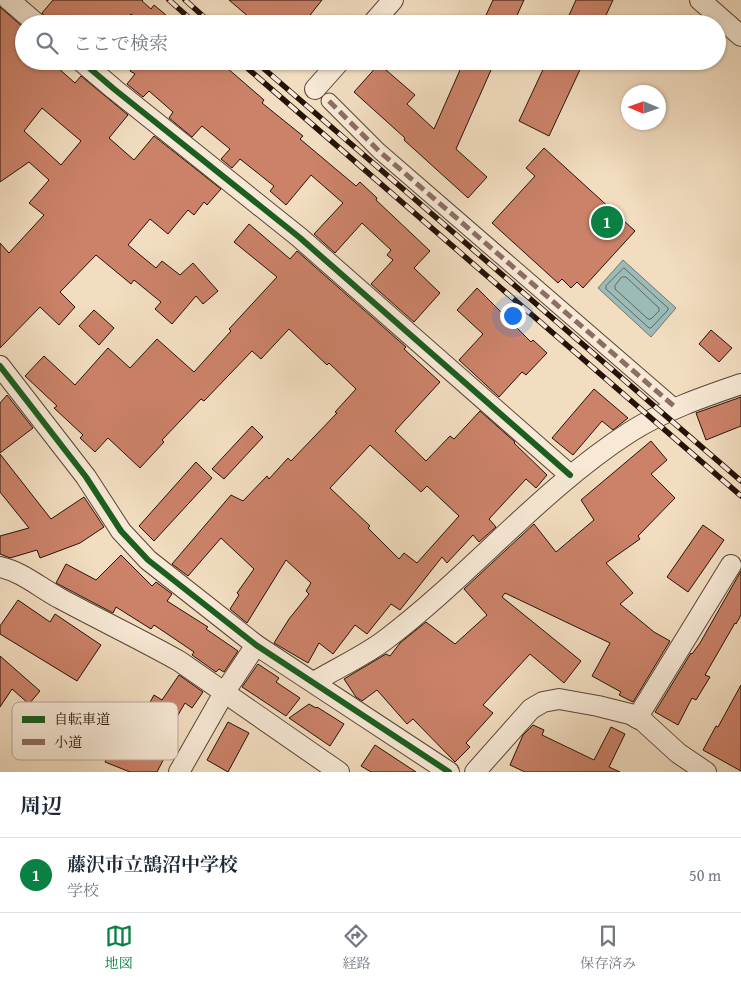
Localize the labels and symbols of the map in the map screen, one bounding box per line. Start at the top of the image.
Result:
north arrow [621,85,666,130]
pin: 1 [591,203,623,241]
your location [500,303,526,329]
legend [12,702,178,760]
text: 自転車道 [54,709,110,729]
text: 小道 [54,732,82,752]

